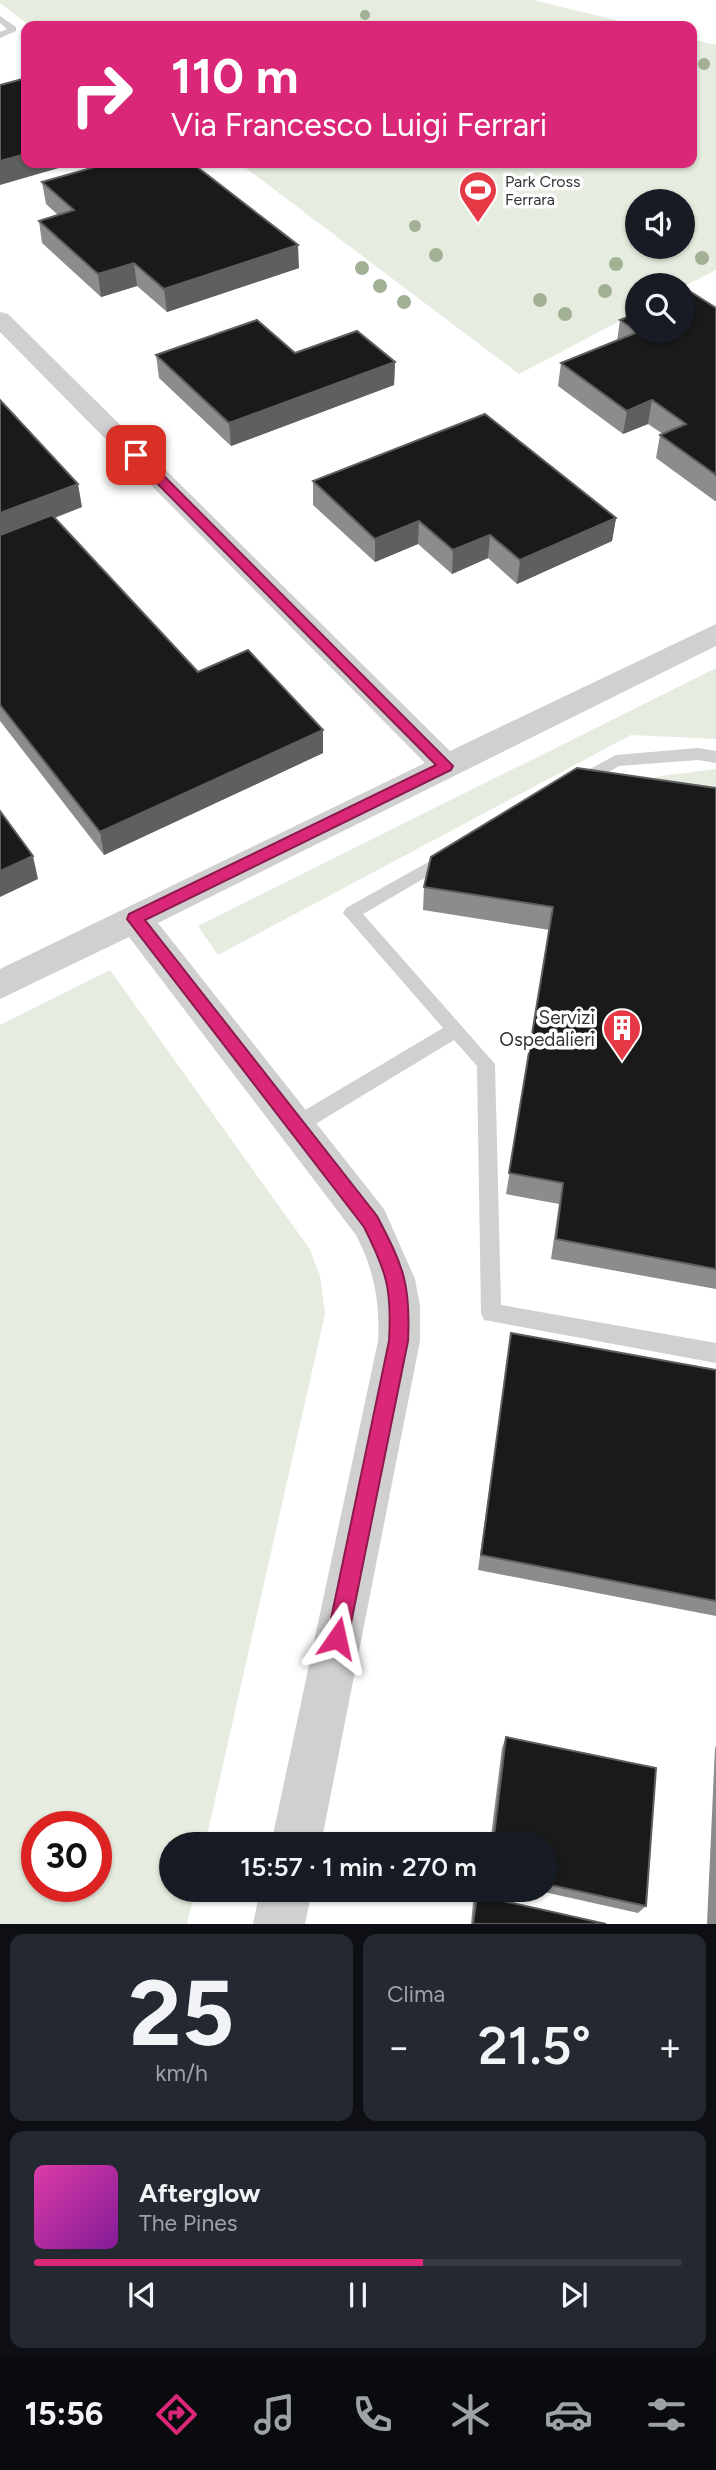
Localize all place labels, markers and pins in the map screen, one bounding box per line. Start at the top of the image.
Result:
sports icon: Park Cross Ferrara [457,169,499,224]
place label: Park Cross Ferrara [505,172,581,209]
pin [106,425,166,485]
place label: Servizi Ospedalieri [499,1006,595,1051]
building icon: Servizi Ospedalieri [601,1007,643,1062]

